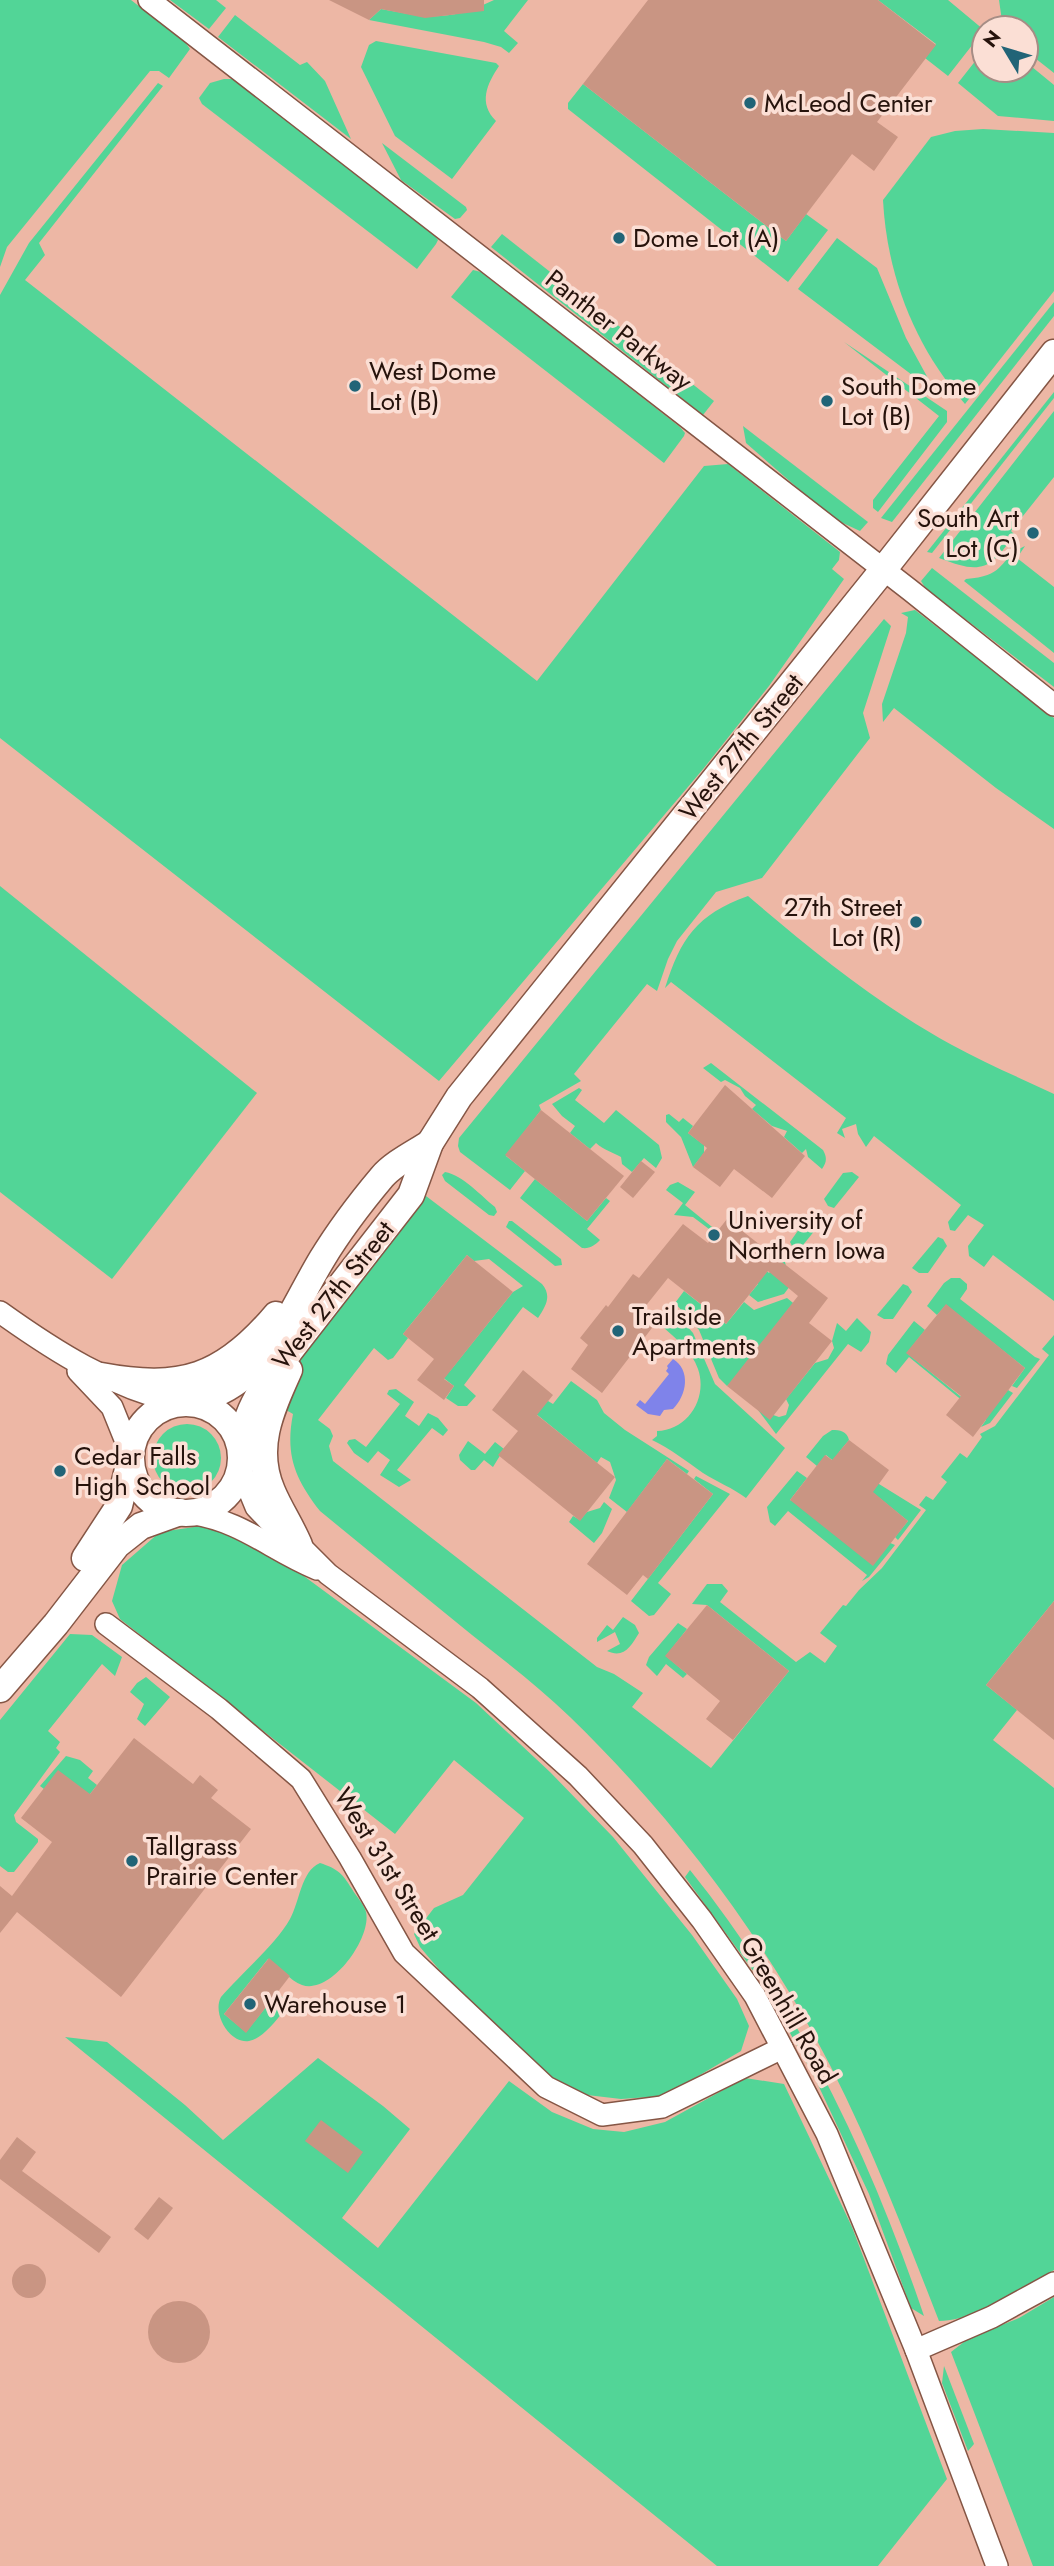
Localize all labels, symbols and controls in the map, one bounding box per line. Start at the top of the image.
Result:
north arrow [970,14,1040,84]
text: N [977,25,1007,53]
place label: McLeod Center [764,84,933,122]
marker: McLeod Center [742,95,758,111]
place label: Dome Lot (A) [633,219,780,257]
marker: Dome Lot (A) [611,230,627,246]
street label: Panther Parkway [537,260,701,400]
place label: West Dome Lot (B) [369,352,496,420]
place label: South Dome Lot (B) [841,367,976,435]
marker: West Dome Lot (B) [347,378,363,394]
marker: South Dome Lot (B) [819,393,835,409]
place label: South Art Lot (C) [917,499,1020,567]
marker: South Art Lot (C) [1025,525,1041,541]
street label: West 27th Street [670,665,813,829]
place label: 27th Street Lot (R) [784,888,903,956]
marker: 27th Street Lot (R) [908,914,924,930]
place label: University of Northern Iowa [728,1201,885,1269]
street label: West 27th Street [263,1212,404,1378]
marker: University of Northern Iowa [706,1227,722,1243]
place label: Trailside Apartments [632,1297,756,1365]
marker: Trailside Apartments [610,1323,626,1339]
place label: Cedar Falls High School [74,1437,210,1505]
marker: Cedar Falls High School [52,1463,68,1479]
street label: West 31st Street [325,1780,450,1948]
place label: Tallgrass Prairie Center [146,1827,298,1895]
marker: Tallgrass Prairie Center [124,1853,140,1869]
street label: Greenhill Road [731,1929,847,2091]
place label: Warehouse 1 [264,1985,406,2023]
marker: Warehouse 1 [242,1996,258,2012]

